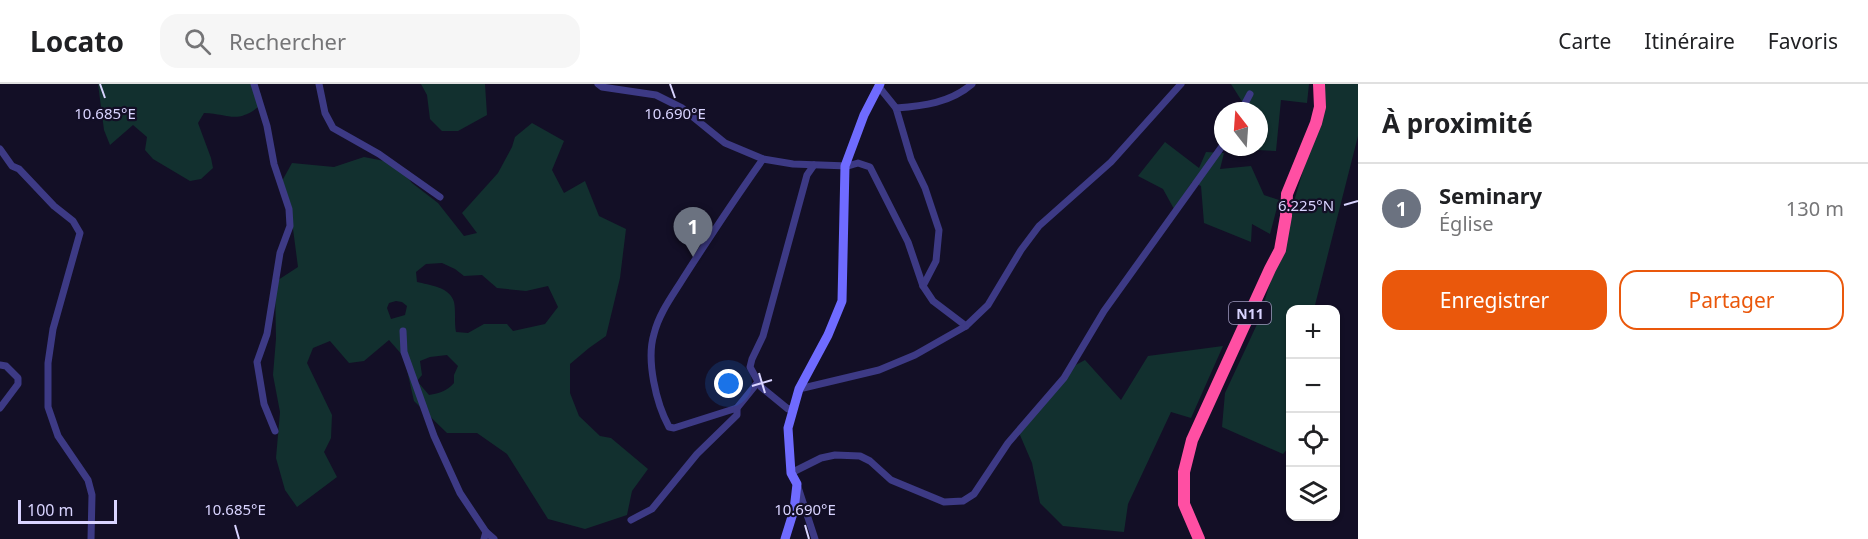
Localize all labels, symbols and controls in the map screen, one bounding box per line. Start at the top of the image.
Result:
search box [160,14,580,68]
text: Locato [30,22,124,60]
icon: search [181,25,214,58]
text: Rechercher [229,26,346,56]
text: Carte [1558,27,1611,55]
text: Itinéraire [1644,27,1735,55]
text: Favoris [1768,27,1838,55]
north arrow [1214,102,1268,156]
text: 10.685°E [74,103,136,123]
text: 10.690°E [644,103,706,123]
text: À proximité [1382,105,1533,141]
text: Seminary [1439,180,1542,210]
text: 6.225°N [1278,195,1334,215]
text: 1 [1396,195,1407,222]
text: 130 m [1786,195,1844,222]
pin: 1 [674,208,712,257]
text: Église [1439,210,1494,237]
button: Enregistrer [1382,270,1607,330]
button: Partager [1619,270,1844,330]
road number: N11 [1229,302,1271,324]
map controls [1286,305,1340,521]
button: + [1286,305,1340,359]
button: − [1286,359,1340,413]
your location [714,369,743,398]
button: locate [1286,413,1340,467]
button: layers [1286,467,1340,521]
scale bar [18,497,117,524]
text: 100 m [27,499,74,521]
text: 10.685°E [204,499,266,519]
text: 10.690°E [774,499,836,519]

